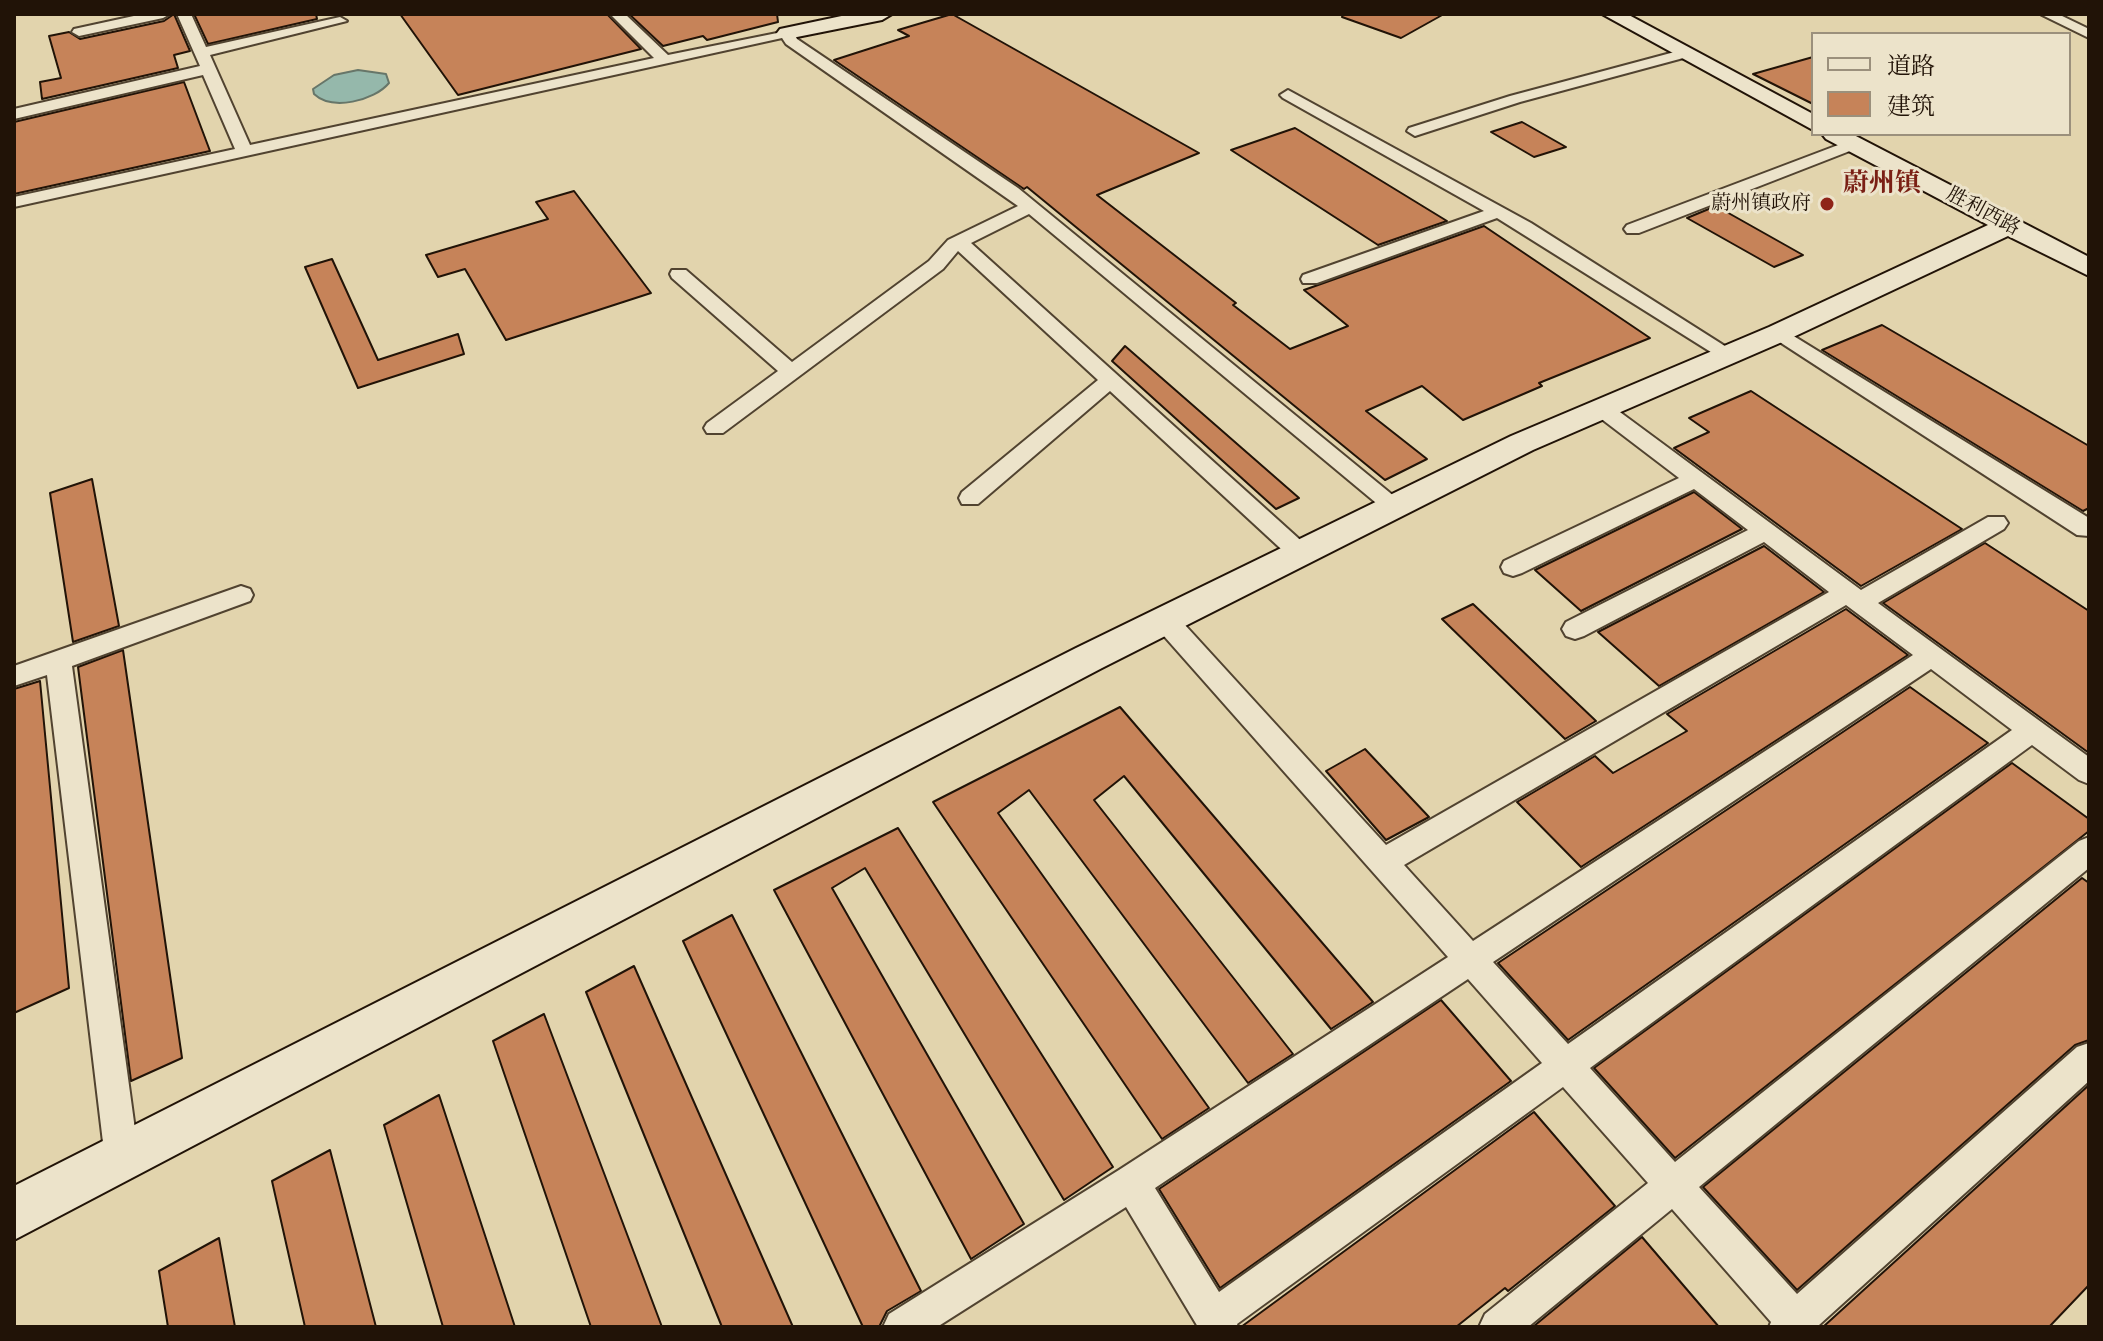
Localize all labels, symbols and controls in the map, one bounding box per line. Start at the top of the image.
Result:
legend [1811,32,2071,136]
text: 道路 [1887,48,1935,83]
text: 建筑 [1887,88,1935,123]
district label: 蔚州镇 [1843,168,1921,200]
street label: 胜利西路 [1942,183,2024,241]
place label: 蔚州镇政府 [1711,192,1811,216]
marker: 蔚州镇政府 [1818,195,1836,213]

